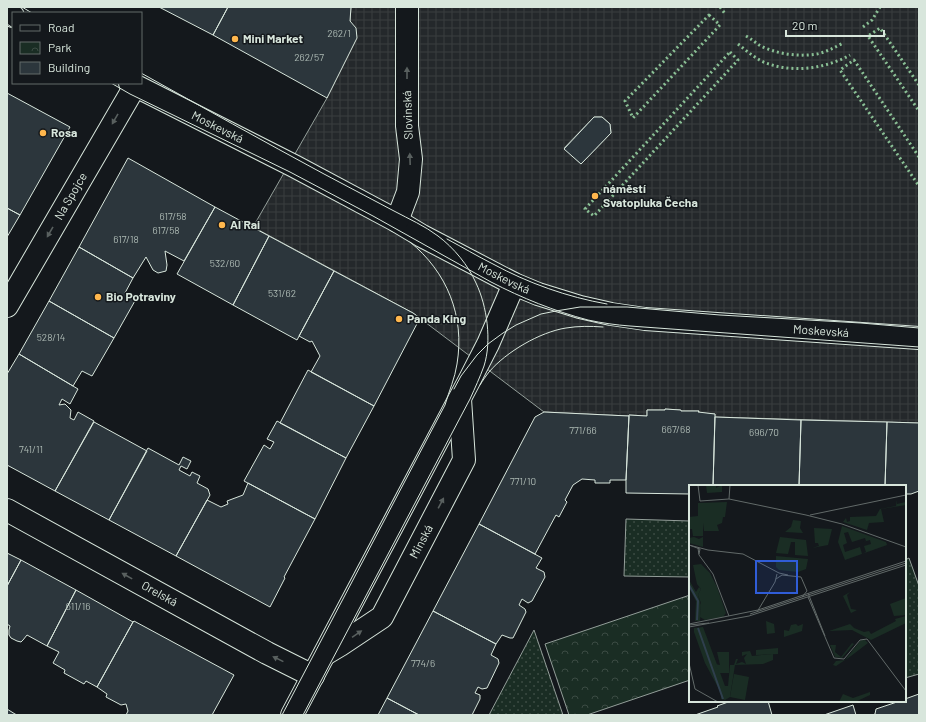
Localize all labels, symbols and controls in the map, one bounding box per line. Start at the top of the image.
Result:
legend [12,12,142,84]
scale bar [786,12,884,38]
text: 20 m [792,18,818,32]
text: Road [48,20,75,34]
house number: 262/1 [327,27,351,39]
place label: Mini Market [243,31,303,45]
marker: Mini Market [230,34,240,44]
text: Park [48,40,72,54]
house number: 262/57 [294,51,324,63]
text: Building [48,60,90,74]
one-way arrow [404,66,410,79]
street label: Slovinská [399,90,415,140]
street label: Moskevská [190,107,246,145]
one-way arrow [111,113,118,125]
place label: Rosa [51,125,77,139]
marker: Rosa [38,128,48,138]
one-way arrow [407,152,413,165]
street label: Na Spojce [51,170,89,222]
place label: náměstí Svatopluka Čecha [603,181,698,209]
marker: náměstí Svatopluka Čecha [590,191,600,201]
house number: 617/58 [160,210,186,222]
place label: Al Rai [230,217,260,231]
marker: Al Rai [217,220,227,230]
house number: 617/58 [153,224,179,236]
one-way arrow [46,226,53,238]
house number: 617/18 [113,233,139,245]
house number: 532/60 [210,257,240,269]
street label: Moskevská [476,259,532,296]
house number: 531/62 [268,287,296,299]
place label: Bio Potraviny [106,289,176,303]
marker: Bio Potraviny [93,292,103,302]
place label: Panda King [407,311,467,325]
marker: Panda King [394,314,404,324]
street label: Moskevská [793,321,850,339]
house number: 528/14 [37,331,65,343]
house number: 667/68 [662,423,690,435]
house number: 771/66 [569,424,597,436]
house number: 696/70 [749,426,779,438]
house number: 741/11 [19,443,43,455]
house number: 771/10 [510,475,536,487]
inset map [689,485,906,702]
one-way arrow [438,497,444,509]
street label: Minská [406,522,435,560]
one-way arrow [121,573,133,580]
street label: Orelská [140,578,180,608]
house number: 611/16 [66,600,90,612]
one-way arrow [352,630,362,638]
one-way arrow [272,656,283,662]
house number: 774/6 [411,657,435,669]

